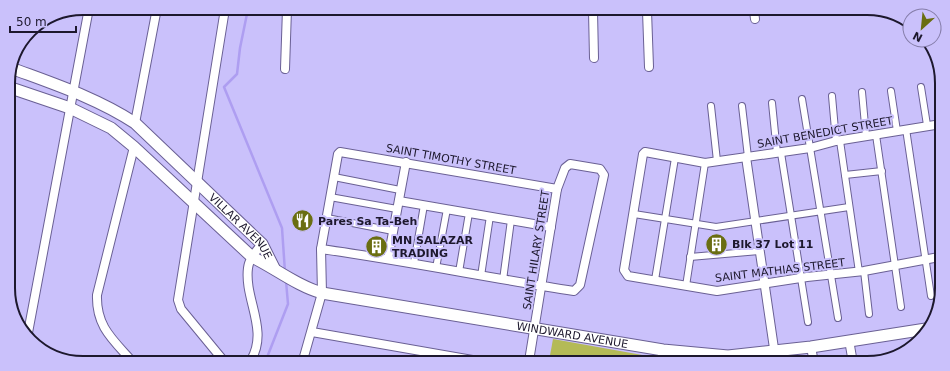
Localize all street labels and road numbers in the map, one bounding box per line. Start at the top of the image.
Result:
street label: SAINT BENEDICT STREET [756,114,894,151]
street label: SAINT TIMOTHY STREET [385,142,517,177]
street label: SAINT HILARY STREET [521,189,552,311]
street label: VILLAR AVENUE [206,191,275,261]
street label: SAINT MATHIAS STREET [714,256,846,285]
street label: WINDWARD AVENUE [516,320,629,351]

